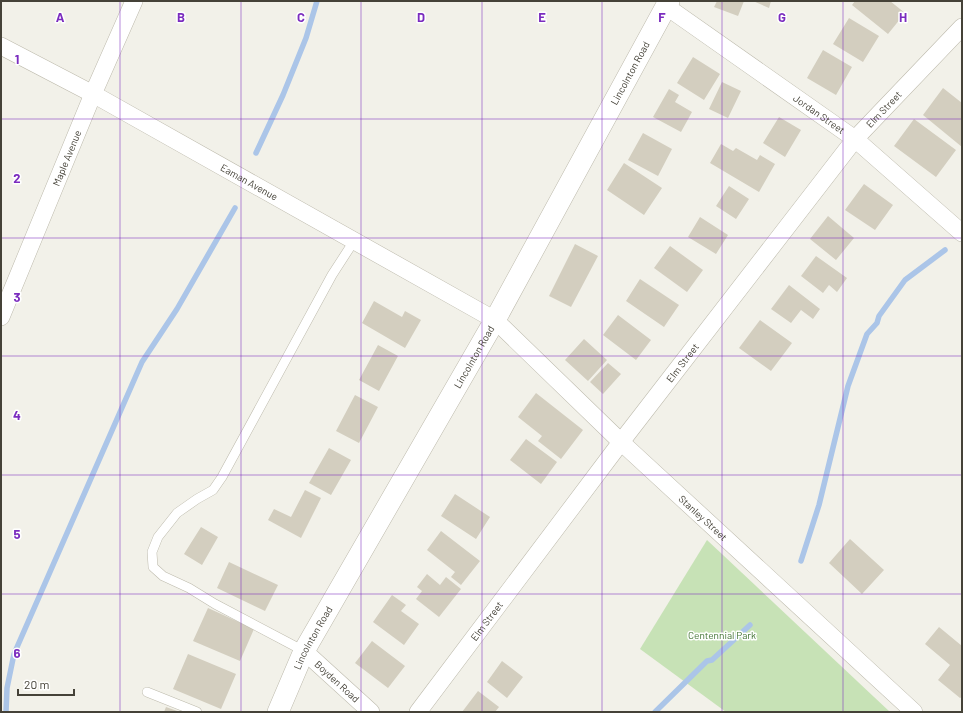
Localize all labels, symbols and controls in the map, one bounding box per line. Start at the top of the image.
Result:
text: A [56,9,65,25]
text: B [177,9,185,25]
text: C [297,9,305,25]
text: D [417,9,425,25]
text: E [538,9,546,25]
text: F [658,9,666,25]
text: G [778,9,786,25]
text: H [899,9,907,25]
street label: Lincolnton Road [608,39,652,107]
text: 1 [15,51,19,67]
street label: Elm Street [863,88,904,130]
street label: Jordan Street [791,92,848,136]
street label: Maple Avenue [50,128,83,188]
street label: Eaman Avenue [218,161,280,203]
text: 2 [13,170,21,186]
text: 3 [13,289,21,305]
street label: Lincolnton Road [451,323,497,390]
street label: Elm Street [663,341,701,385]
text: 4 [13,407,21,423]
street label: Stanley Street [676,492,730,543]
text: 5 [13,526,21,542]
street label: Elm Street [468,599,505,643]
street label: Lincolnton Road [291,604,335,671]
park label: Centennial Park [688,629,756,641]
text: 6 [14,645,21,661]
street label: Boyden Road [312,658,362,705]
scale bar [18,671,74,697]
text: 20 m [24,677,50,691]

